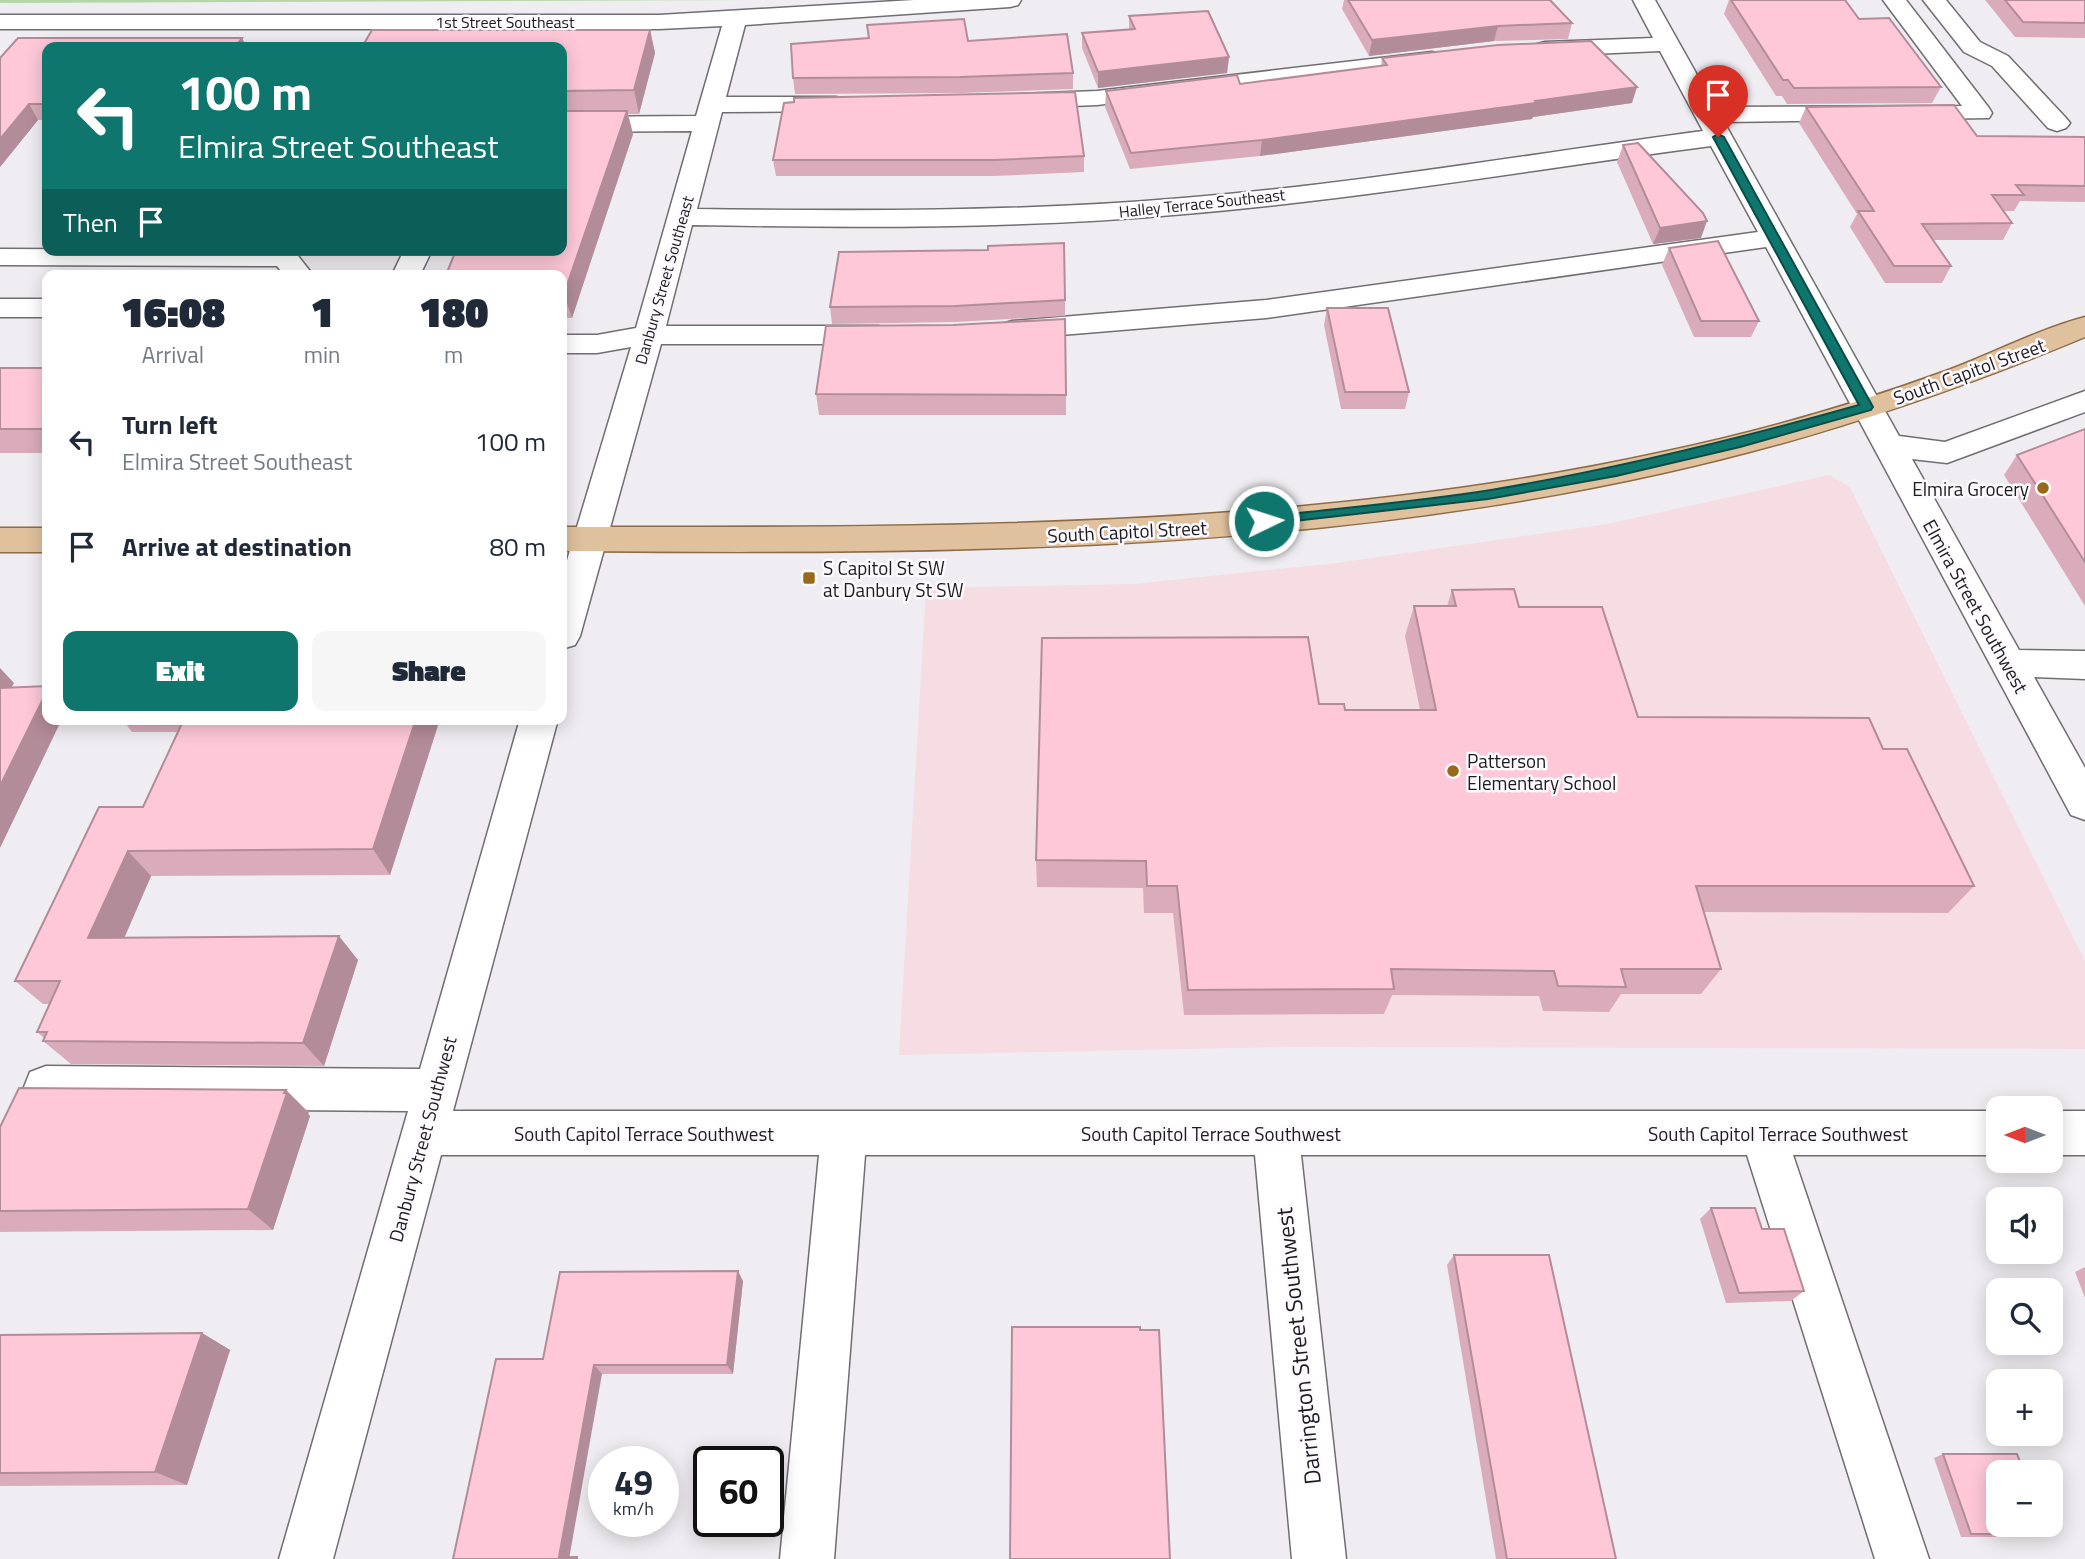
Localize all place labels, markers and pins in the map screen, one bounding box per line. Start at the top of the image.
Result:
pin [1688,65,1748,137]
place label: Elmira Grocery [1912,474,2029,503]
marker: Elmira Grocery [2035,480,2051,496]
place label: S Capitol St SW at Danbury St SW [823,553,964,604]
marker: S Capitol St SW at Danbury St SW [801,570,817,586]
place label: Patterson Elementary School [1467,746,1616,797]
marker: Patterson Elementary School [1445,763,1461,779]

